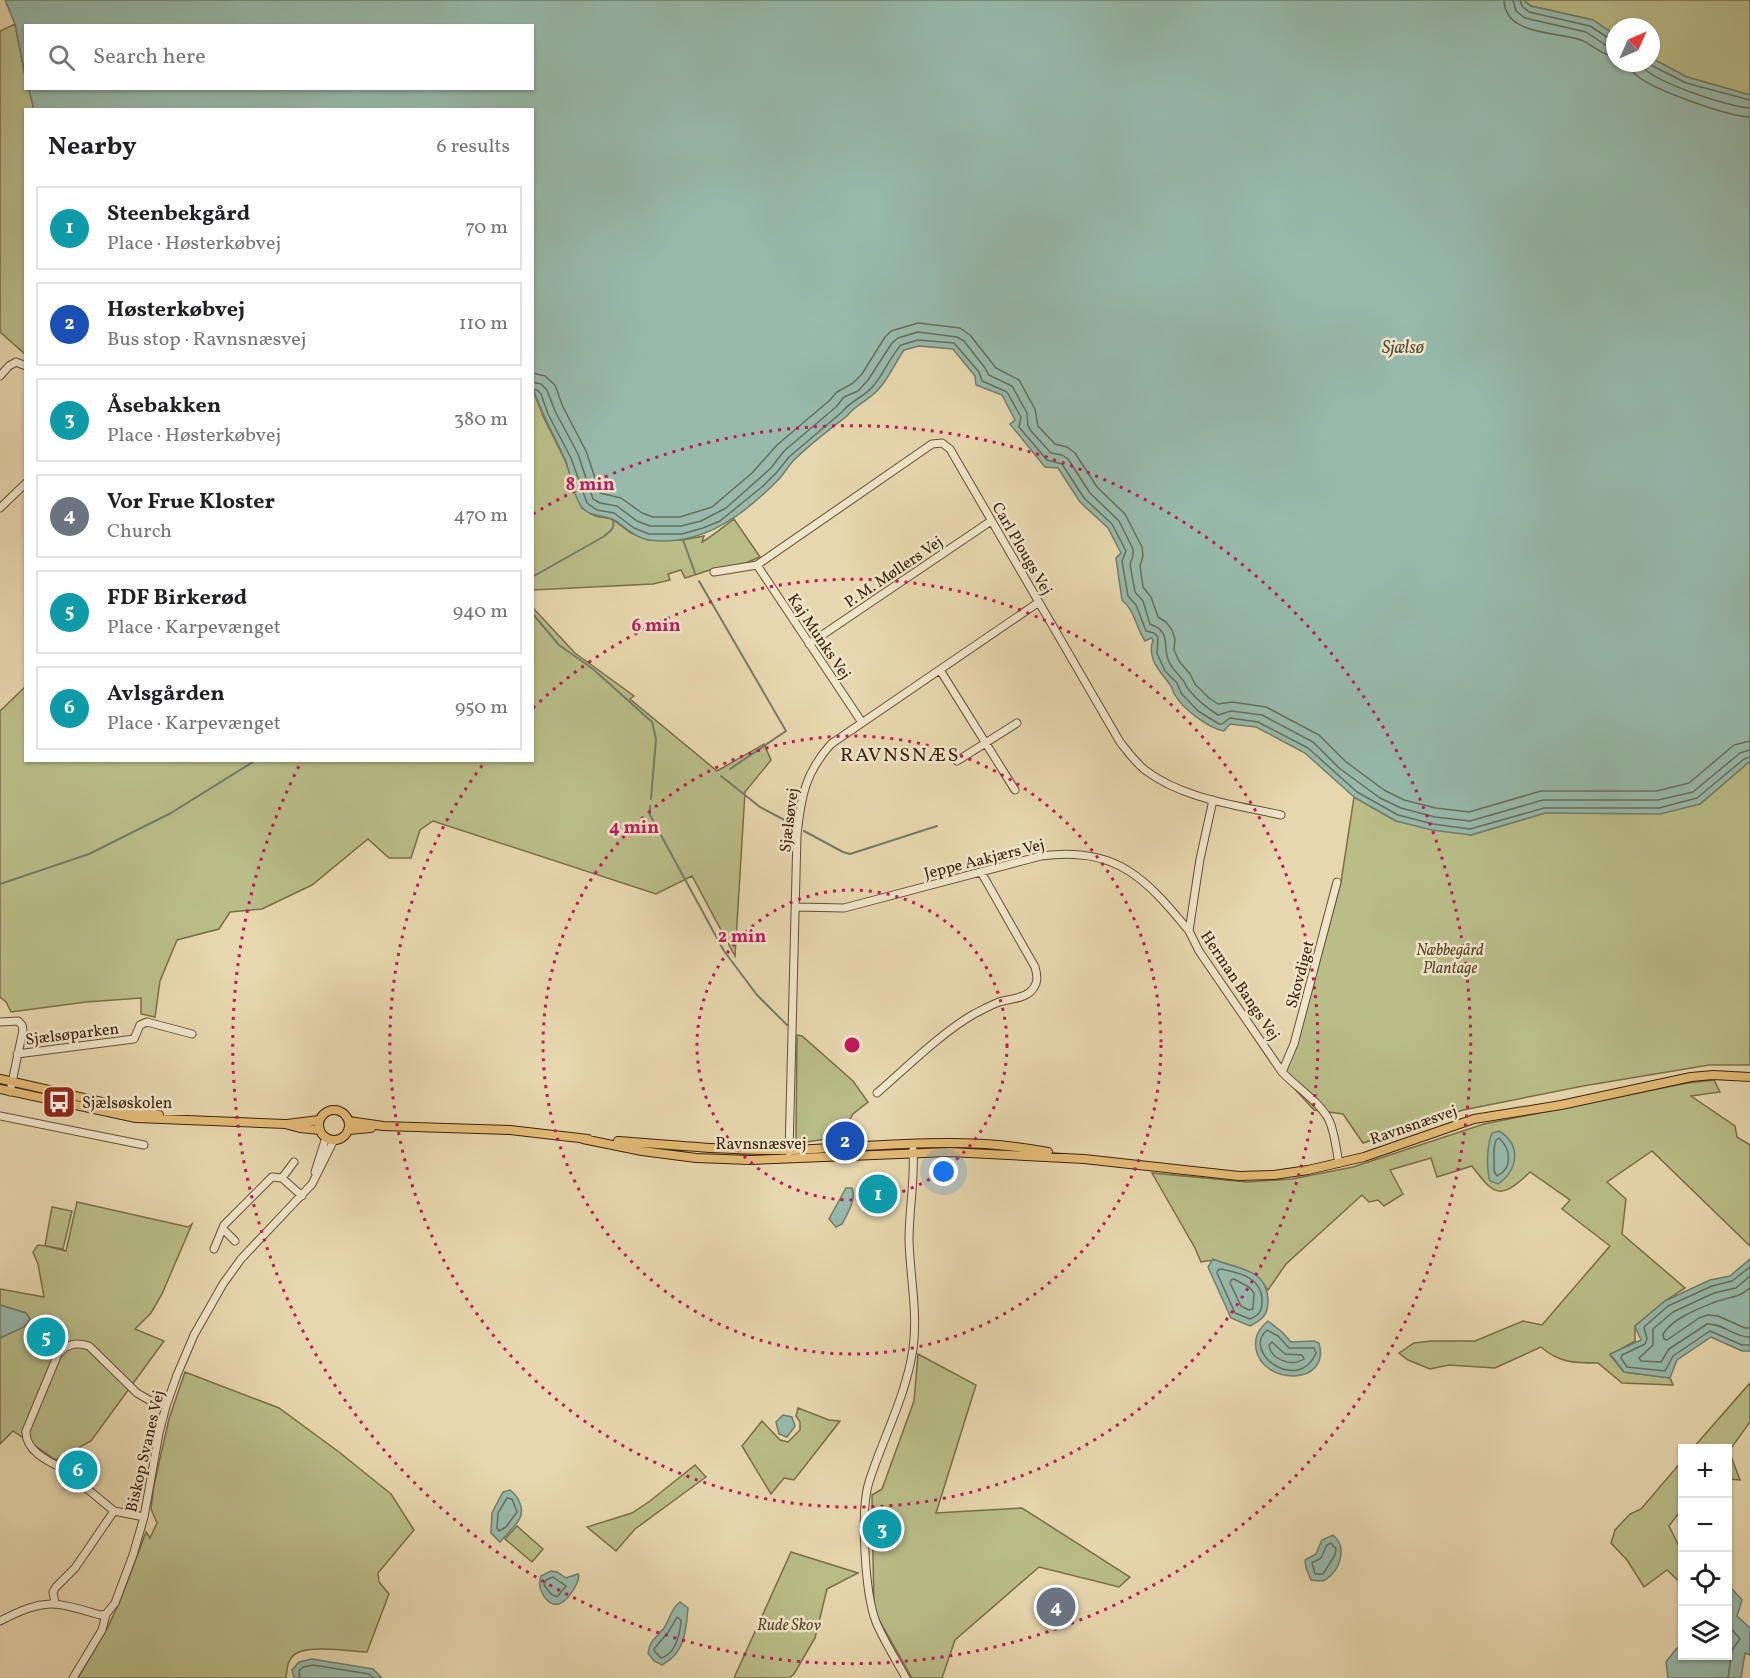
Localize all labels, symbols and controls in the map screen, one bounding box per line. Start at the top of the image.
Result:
north arrow [1606,18,1660,72]
search box [24,24,534,90]
icon: search [45,41,78,74]
text: Search here [93,42,206,73]
text: Nearby [48,129,137,165]
text: 6 results [437,133,510,161]
text: Steenbekgård [107,199,250,230]
text: 1 [65,214,74,242]
text: 70 m [465,214,508,242]
text: Place · Høsterkøbvej [107,230,281,258]
text: Høsterkøbvej [107,295,245,326]
text: 2 [64,310,75,338]
text: 110 m [459,310,508,338]
text: Bus stop · Ravnsnæsvej [107,326,306,354]
water label: Sjælsø [1382,336,1425,361]
text: Åsebakken [107,391,221,422]
text: 3 [64,406,75,434]
text: 380 m [454,406,508,434]
text: Place · Høsterkøbvej [107,422,281,450]
text: 8 min [565,473,615,498]
text: Vor Frue Kloster [107,487,275,518]
street label: Carl Plougs Vej [986,498,1057,600]
text: 4 [63,502,76,530]
text: 470 m [453,502,508,530]
text: Church [107,518,172,546]
street label: P. M. Møllers Vej [841,532,948,614]
text: FDF Birkerød [107,583,247,614]
street label: Kaj Munks Vej [781,590,855,685]
text: 5 [65,598,74,626]
text: 940 m [453,598,508,626]
text: Place · Karpevænget [107,614,281,642]
text: 6 min [631,614,681,639]
text: Avlsgården [107,679,225,710]
text: 6 [64,694,75,722]
text: 950 m [455,694,508,722]
text: Place · Karpevænget [107,710,281,738]
district label: RAVNSNÆS [840,742,960,770]
street label: Sjælsøvej [775,787,805,854]
text: 4 min [609,816,659,841]
street label: Jeppe Aakjærs Vej [922,834,1047,886]
text: 2 min [718,925,766,950]
street label: Herman Bangs Vej [1194,927,1284,1045]
street label: Skovdiget [1281,938,1321,1011]
park label: Næbbegård Plantage [1416,940,1484,980]
street label: Sjælsøparken [24,1018,120,1052]
centre of rings [842,1035,862,1055]
bus stop icon: Sjælsøskolen [41,1084,77,1120]
place label: Sjælsøskolen [82,1093,172,1115]
street label: Ravnsnæsvej [1367,1101,1460,1151]
pin: 2 [826,1118,864,1164]
street label: Ravnsnæsvej [716,1134,806,1156]
your location [929,1157,958,1186]
pin: 1 [858,1172,898,1216]
pin: 5 [26,1314,66,1360]
street label: Biskop Svanes Vej [121,1388,171,1515]
map controls [1678,1444,1732,1660]
button: + [1678,1444,1732,1498]
pin: 6 [58,1448,98,1492]
button: − [1678,1498,1732,1552]
pin: 3 [862,1506,902,1552]
button: locate [1678,1552,1732,1606]
pin: 4 [1036,1584,1076,1630]
button: layers [1678,1606,1732,1660]
park label: Rude Skov [757,1615,822,1637]

